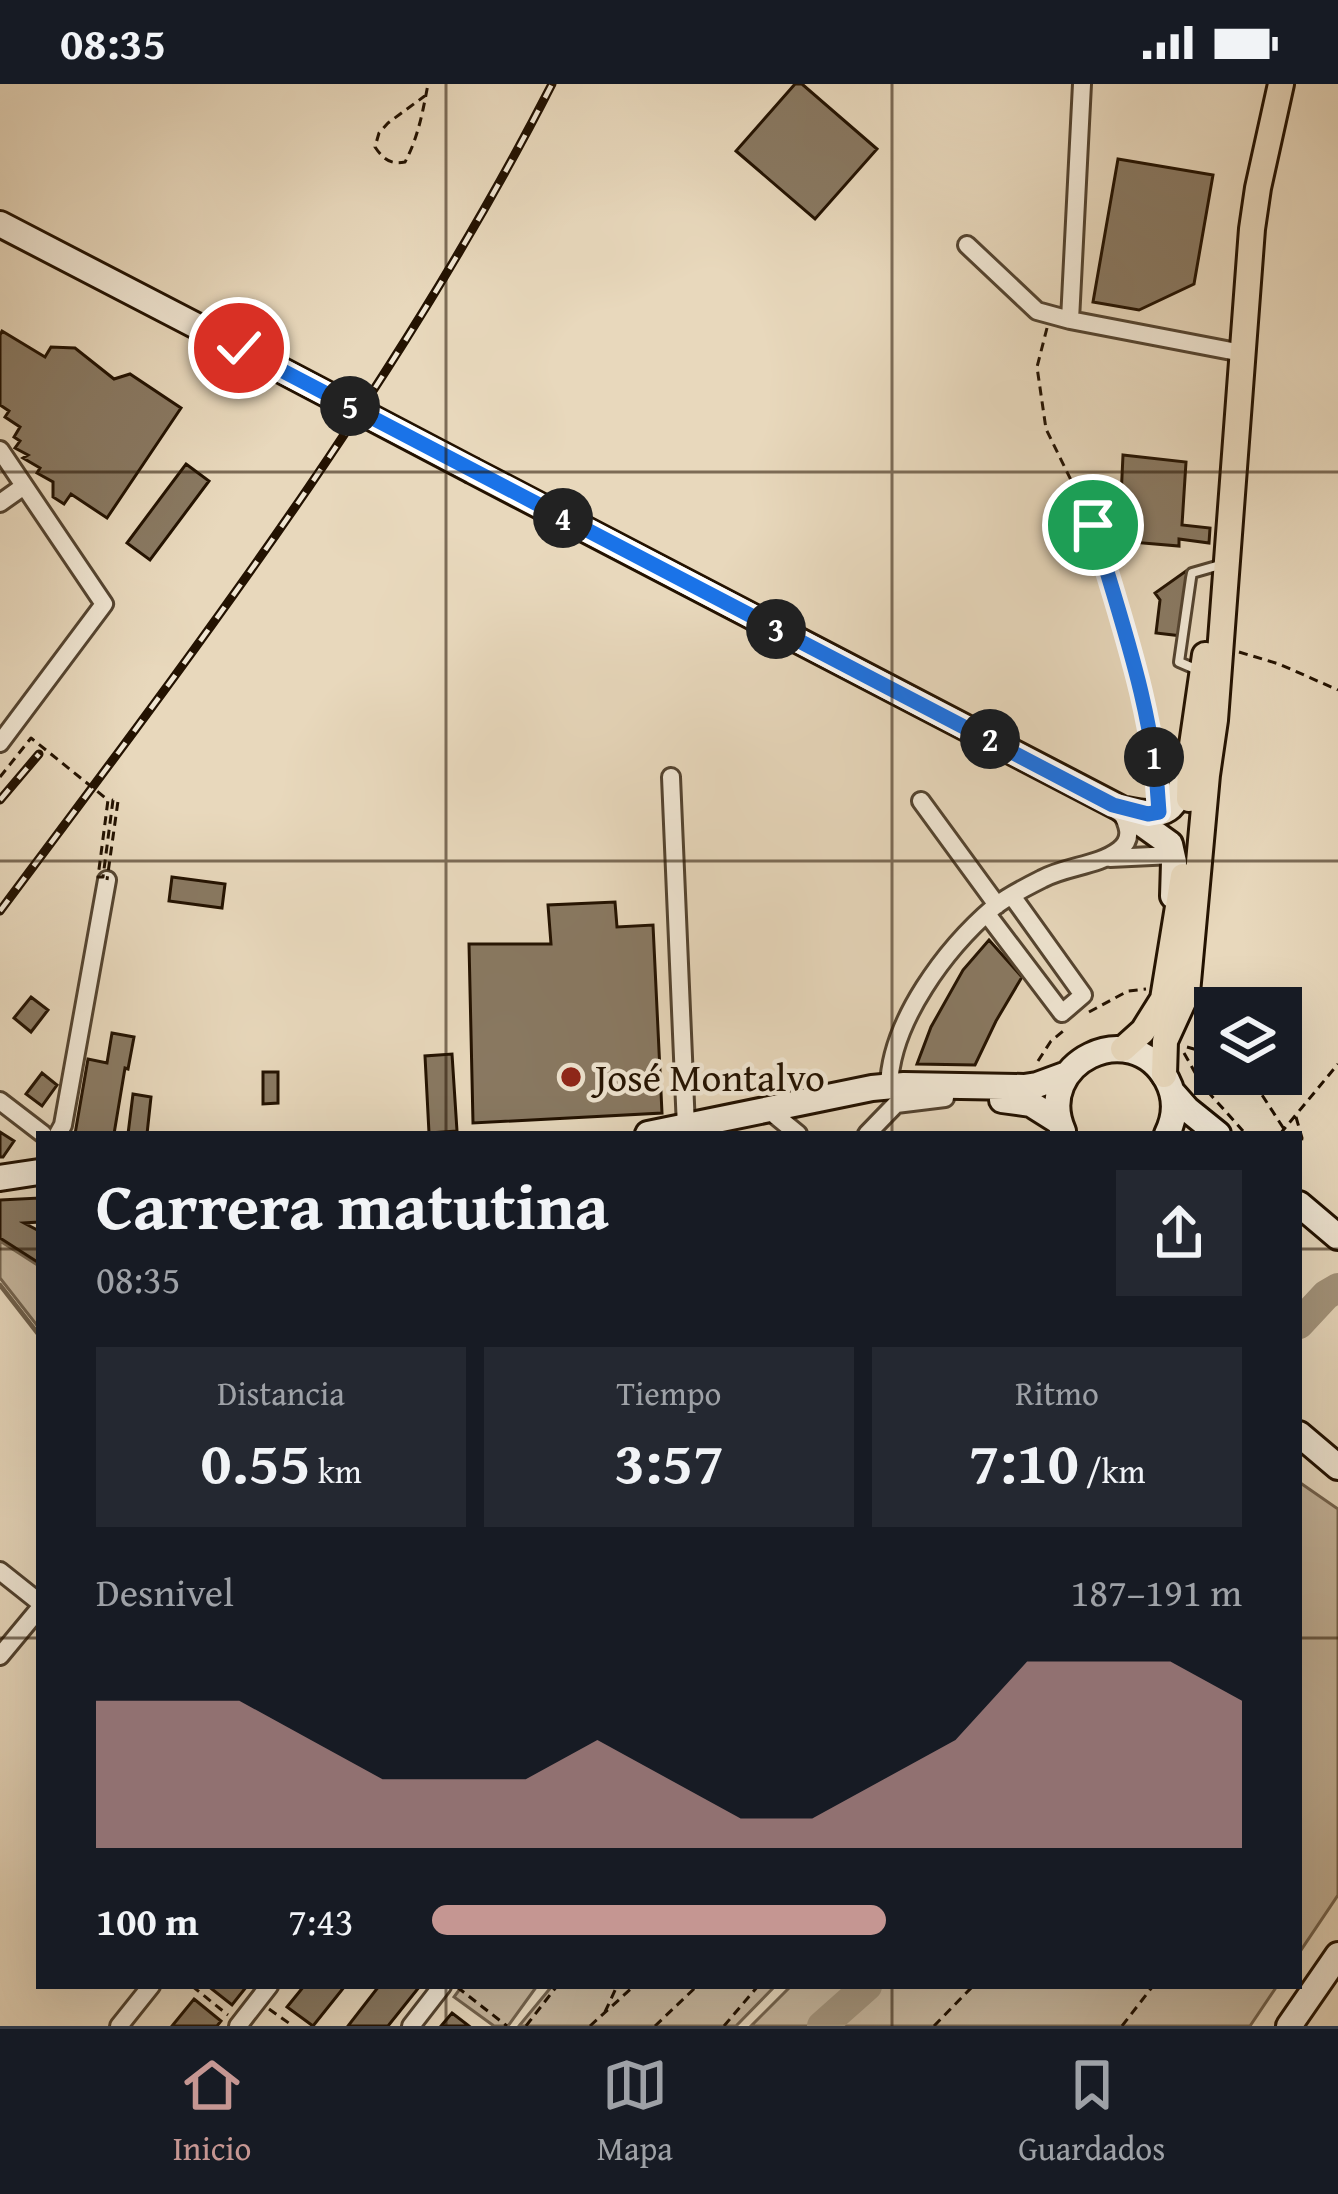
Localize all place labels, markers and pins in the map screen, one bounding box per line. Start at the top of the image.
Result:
pin [188,297,290,399]
pin: 5 [320,376,380,436]
pin [1042,474,1144,576]
pin: 4 [533,488,593,548]
pin: 3 [746,599,806,659]
pin: 2 [960,709,1020,769]
pin: 1 [1124,727,1184,787]
place label: José Montalvo [590,1048,825,1105]
marker: José Montalvo [558,1064,584,1090]

